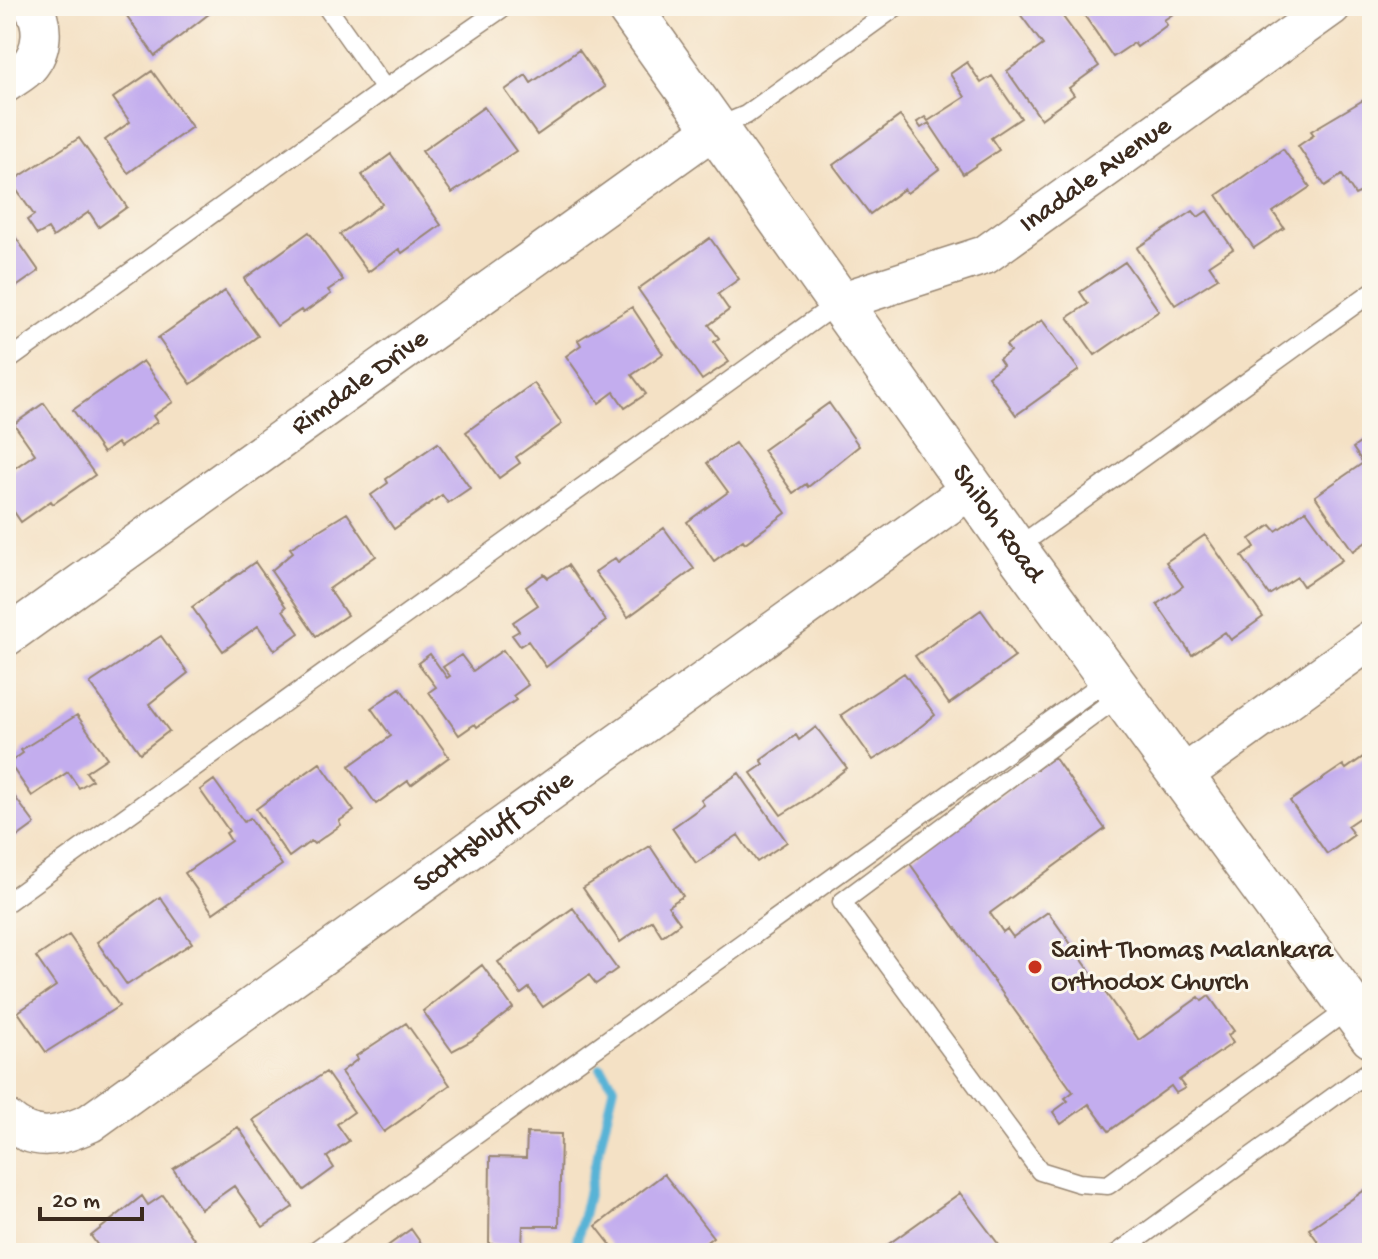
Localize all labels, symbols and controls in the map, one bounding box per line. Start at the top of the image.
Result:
street label: Inadale Avenue [1014,109,1179,241]
street label: Rimdale Drive [285,322,436,443]
street label: Shiloh Road [944,458,1052,592]
street label: Scottsbluff Drive [407,763,581,901]
place label: Saint Thomas Malankara Orthodox Church [1051,935,1335,1000]
marker: Saint Thomas Malankara Orthodox Church [1026,958,1044,976]
scale bar [40,1171,142,1221]
text: 20 m [52,1188,100,1217]

